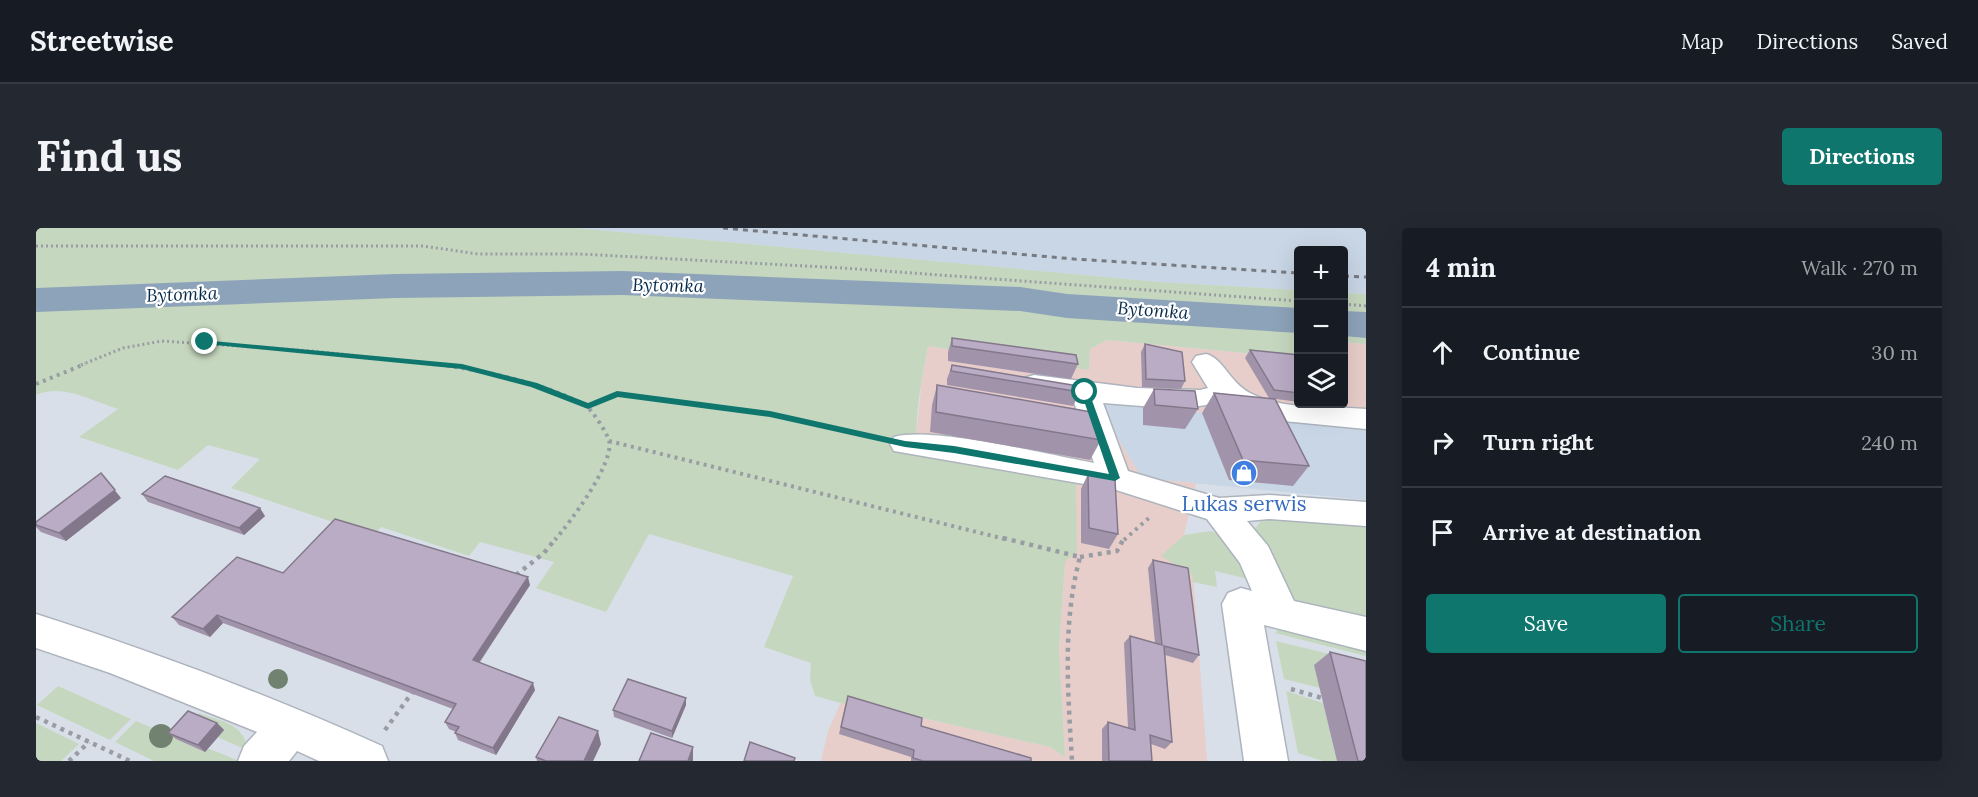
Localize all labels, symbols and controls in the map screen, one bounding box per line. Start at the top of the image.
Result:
text: Streetwise [30,23,174,59]
text: Map [1681,28,1724,55]
text: Directions [1757,28,1858,55]
text: Saved [1891,28,1948,55]
button: Directions [1782,128,1942,185]
text: Find us [36,129,182,183]
map controls [1294,246,1348,408]
button: + [1294,246,1348,300]
text: 4 min [1426,251,1496,284]
text: Walk · 270 m [1801,255,1918,280]
water label: Bytomka [632,273,704,297]
water label: Bytomka [146,281,218,307]
water label: Bytomka [1117,296,1189,324]
button: − [1294,300,1348,354]
route end [191,328,217,354]
icon: ahead [1426,336,1459,369]
text: Continue [1483,338,1580,366]
text: 30 m [1871,340,1918,365]
button: layers [1294,354,1348,408]
route start [1071,378,1097,404]
icon: right [1426,426,1459,459]
text: Turn right [1483,428,1594,456]
text: 240 m [1861,430,1918,455]
shop icon: Lukas serwis [1229,458,1259,488]
place label: Lukas serwis [1182,490,1306,517]
icon: arrive [1426,516,1459,549]
text: Arrive at destination [1483,518,1701,546]
button: Save [1426,594,1666,653]
button: Share [1678,594,1918,653]

